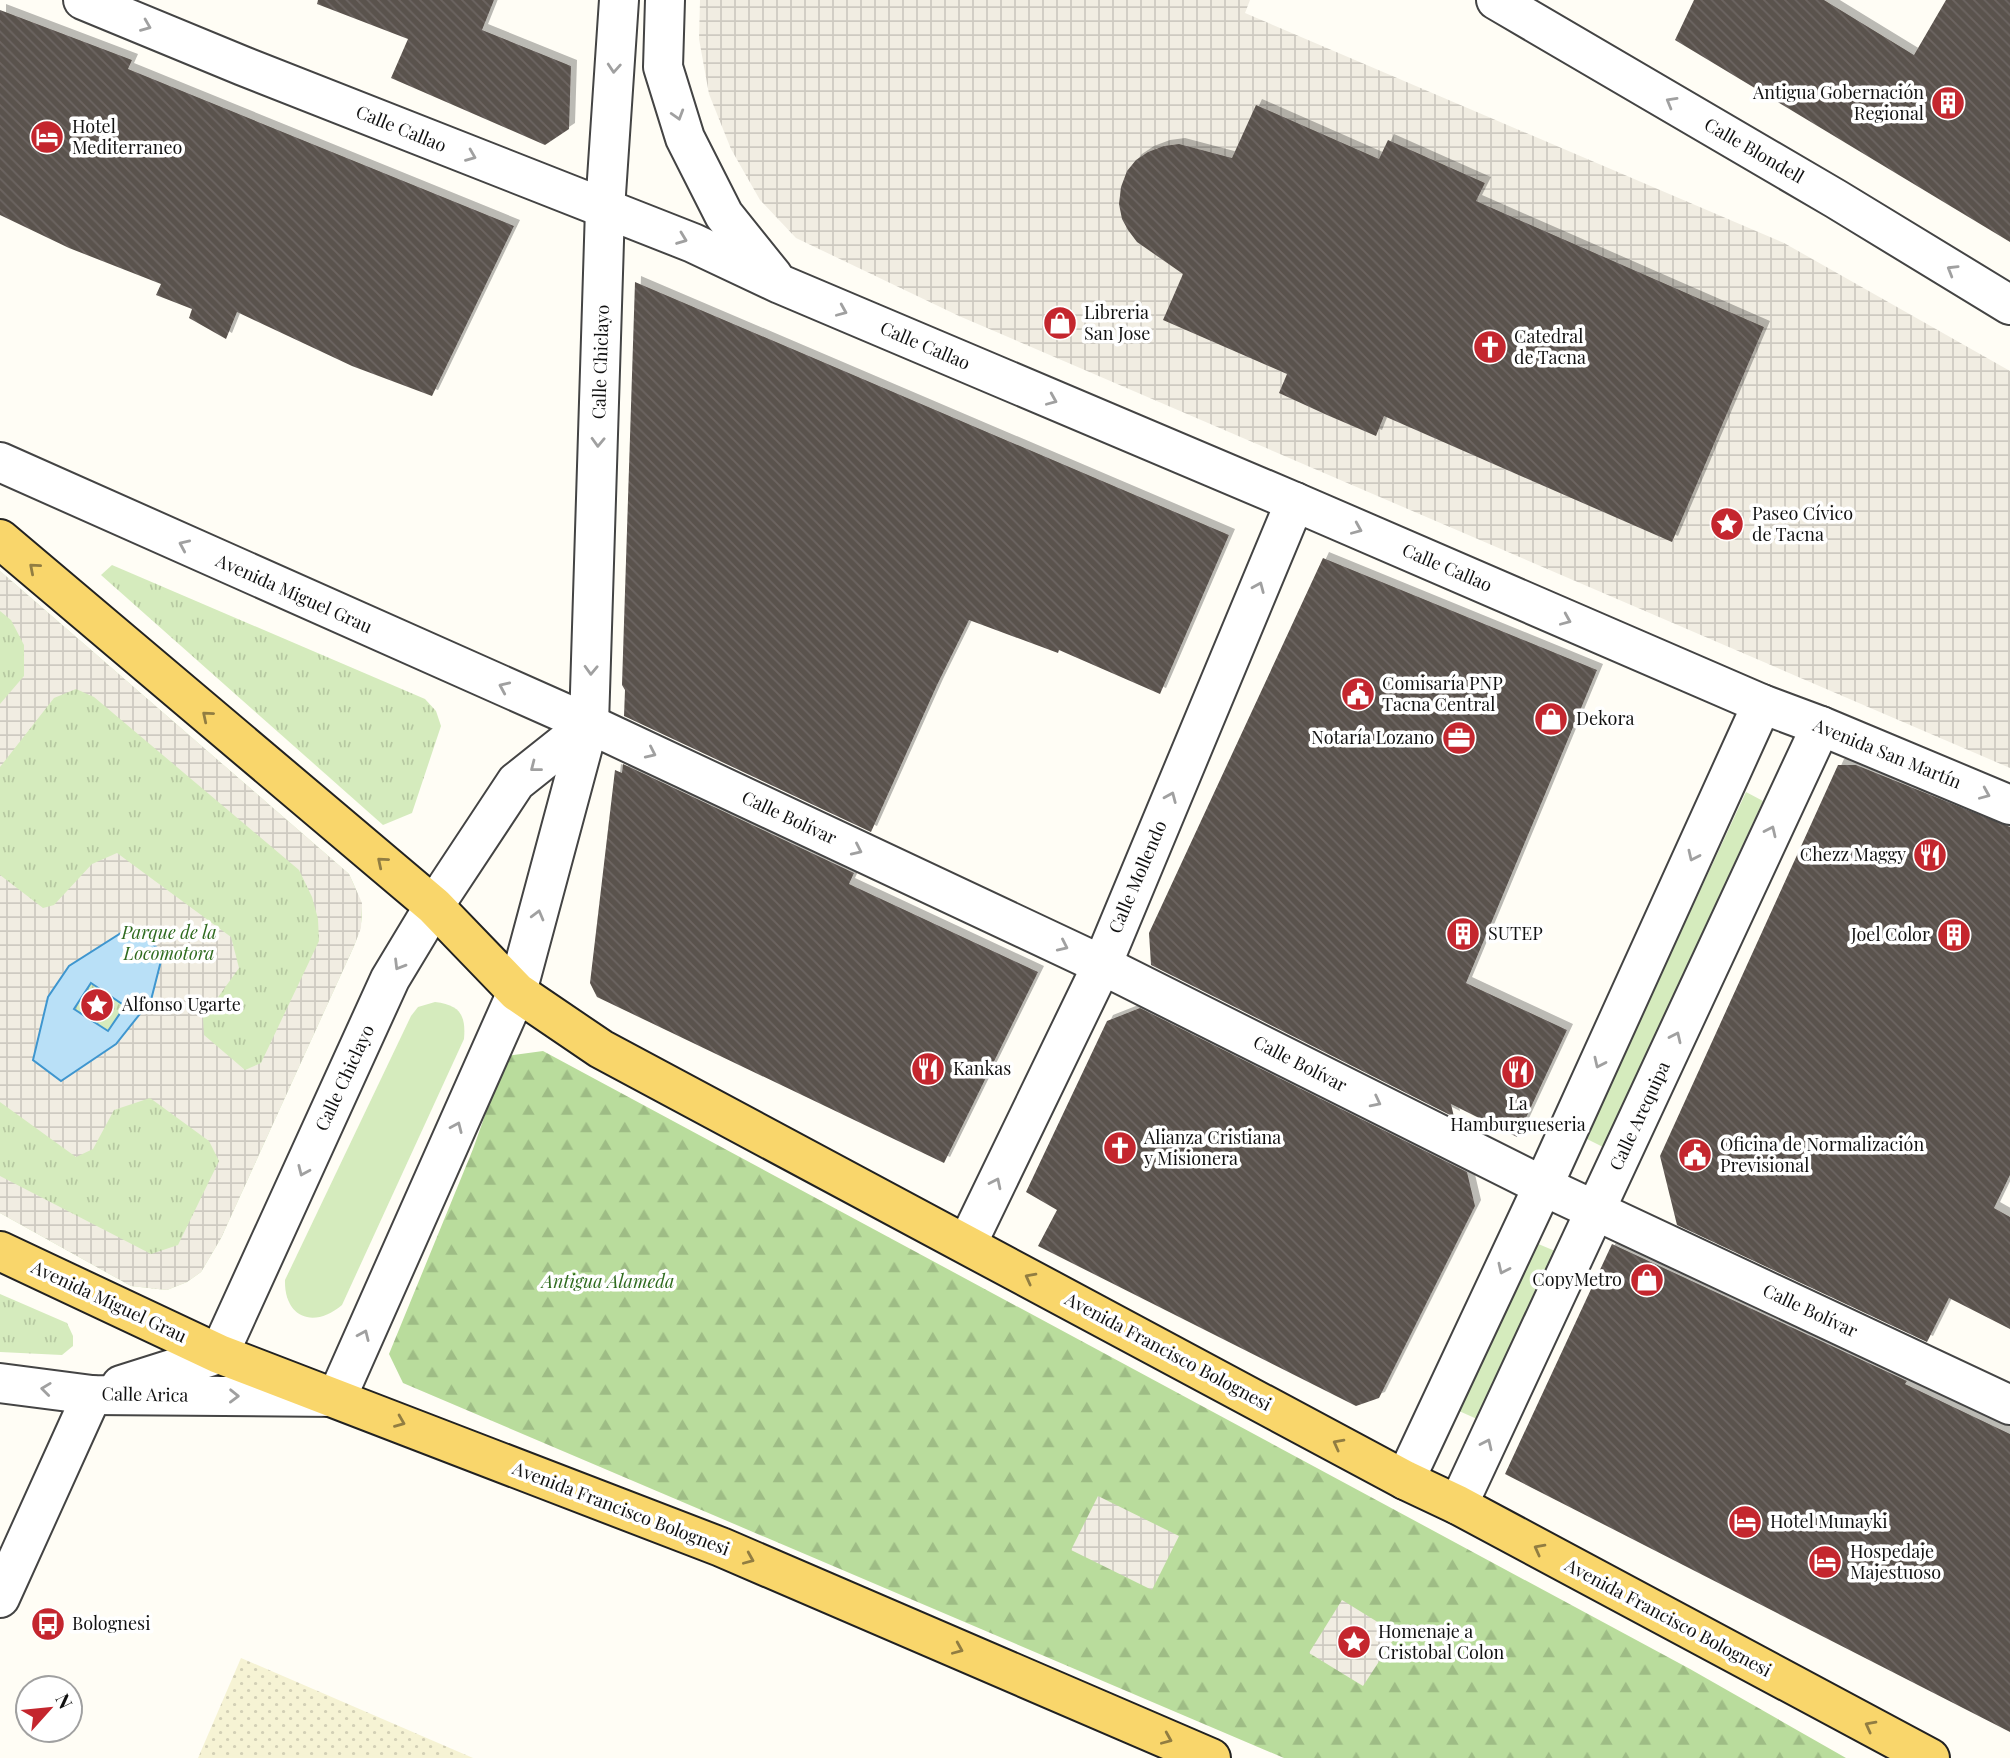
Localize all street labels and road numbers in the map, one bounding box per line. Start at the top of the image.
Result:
street label: Calle Callao [353,99,450,157]
street label: Calle Blondell [1700,112,1809,188]
street label: Calle Chiclayo [586,304,614,420]
street label: Calle Callao [877,315,974,375]
street label: Calle Callao [1399,537,1496,597]
street label: Avenida Miguel Grau [212,547,377,639]
street label: Avenida San Martín [1809,712,1965,794]
street label: Calle Bolívar [738,785,841,850]
street label: Calle Mollendo [1103,816,1172,937]
street label: Calle Chiclayo [309,1020,379,1135]
street label: Calle Bolívar [1250,1029,1351,1097]
street label: Calle Arequipa [1603,1057,1675,1174]
street label: Avenida Miguel Grau [27,1254,191,1348]
street label: Calle Bolívar [1759,1278,1862,1343]
street label: Avenida Francisco Bolognesi [1060,1286,1276,1416]
street label: Calle Arica [101,1381,189,1407]
street label: Avenida Francisco Bolognesi [509,1455,733,1561]
street label: Avenida Francisco Bolognesi [1560,1552,1776,1682]

